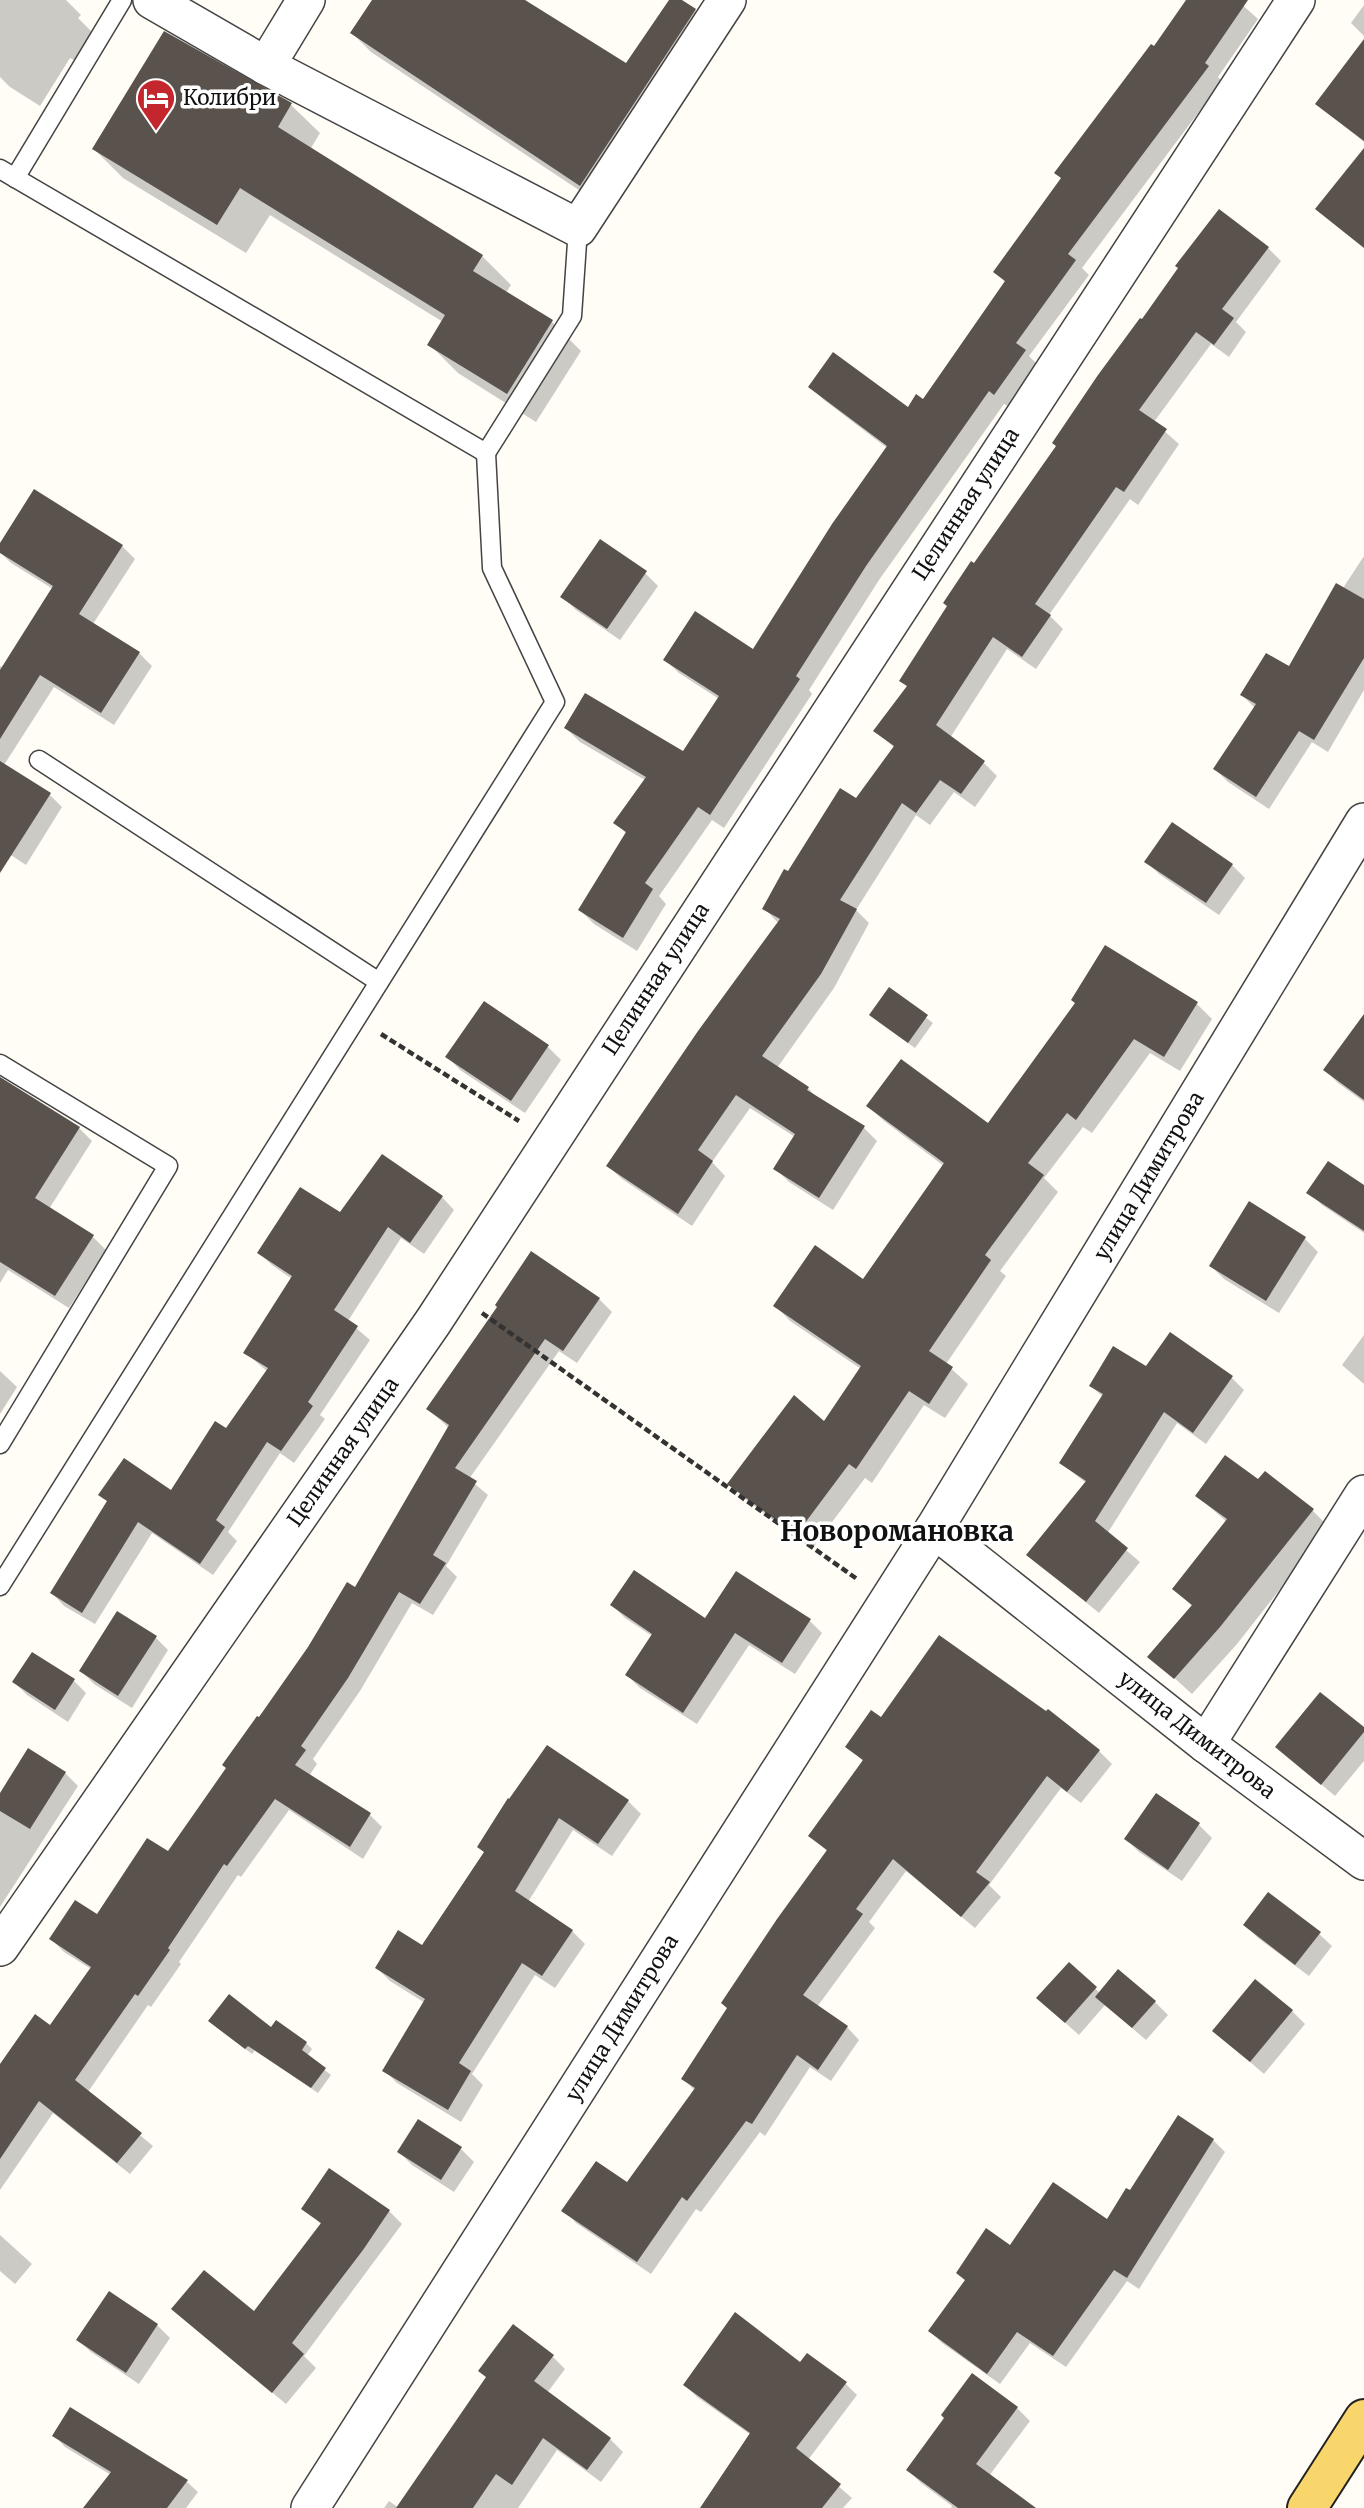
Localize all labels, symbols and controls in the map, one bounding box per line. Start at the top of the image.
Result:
hotel icon: Колибри [135,77,177,132]
place label: Колибри [183,84,276,111]
street label: Целинная улица [906,422,1025,585]
street label: Целинная улица [596,897,715,1060]
street label: улица Димитрова [1087,1086,1210,1265]
street label: Целинная улица [281,1372,404,1532]
district label: Новоромановка [780,1513,1014,1549]
street label: улица Димитрова [1113,1665,1281,1804]
street label: улица Димитрова [559,1929,684,2106]

